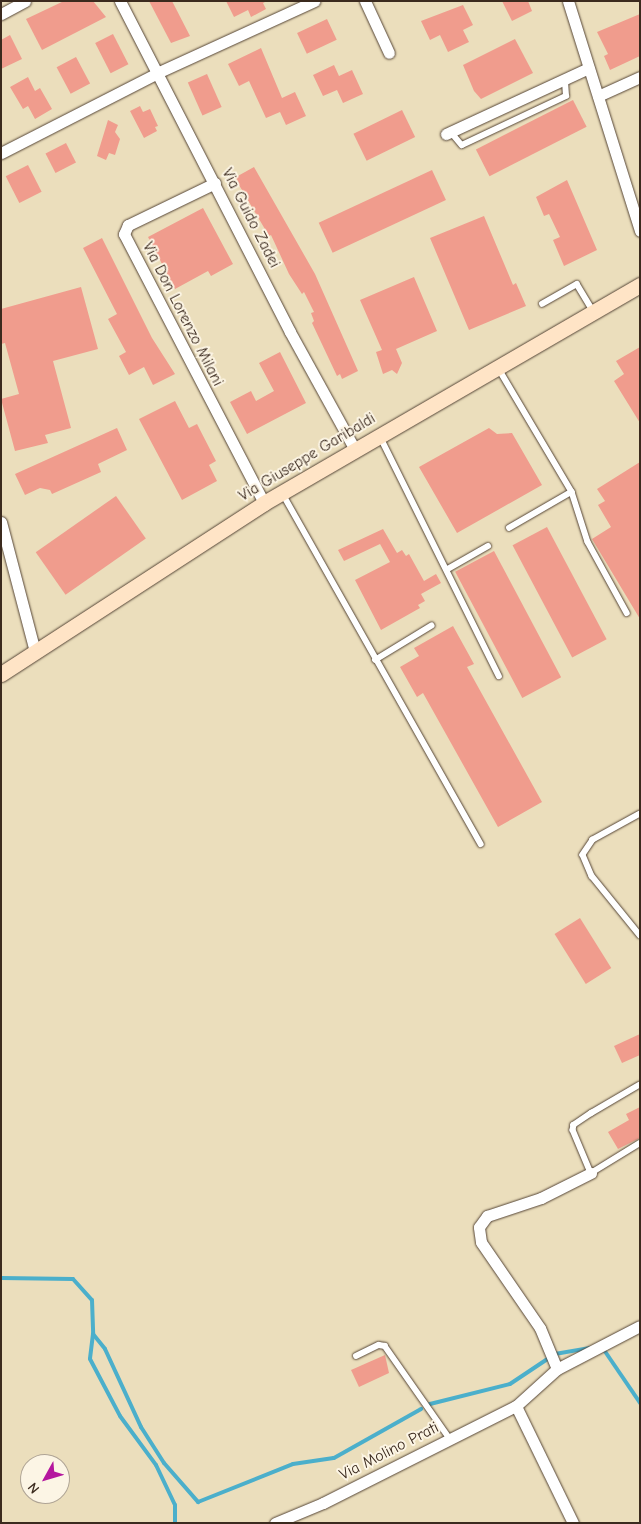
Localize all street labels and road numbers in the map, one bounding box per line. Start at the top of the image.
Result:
street label: Via Guido Zadei [218,165,284,271]
street label: Via Don Lorenzo Milani [138,239,228,389]
street label: Via Giuseppe Garibaldi [235,409,379,505]
street label: Via Molino Prati [336,1418,442,1484]

